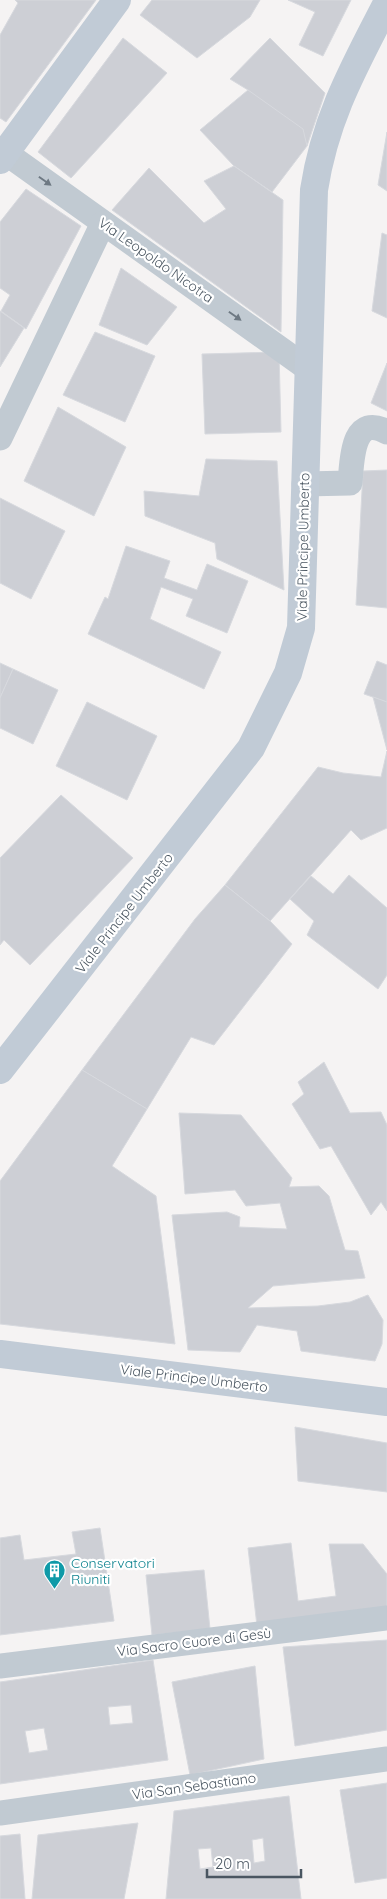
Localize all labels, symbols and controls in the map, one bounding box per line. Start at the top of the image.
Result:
one-way arrow [38,176,52,186]
street label: Via Leopoldo Nicotra [95,213,217,307]
one-way arrow [228,311,242,321]
street label: Viale Principe Umberto [293,473,313,621]
street label: Viale Principe Umberto [71,849,177,977]
street label: Viale Principe Umberto [119,1360,269,1396]
place label: Conservatori Riuniti [71,1554,155,1588]
building icon: Conservatori Riuniti [43,1559,67,1590]
street label: Via Sacro Cuore di Gesù [116,1624,272,1660]
street label: Via San Sebastiano [131,1768,257,1804]
scale bar [207,1846,301,1878]
text: 20 m [215,1854,250,1873]

